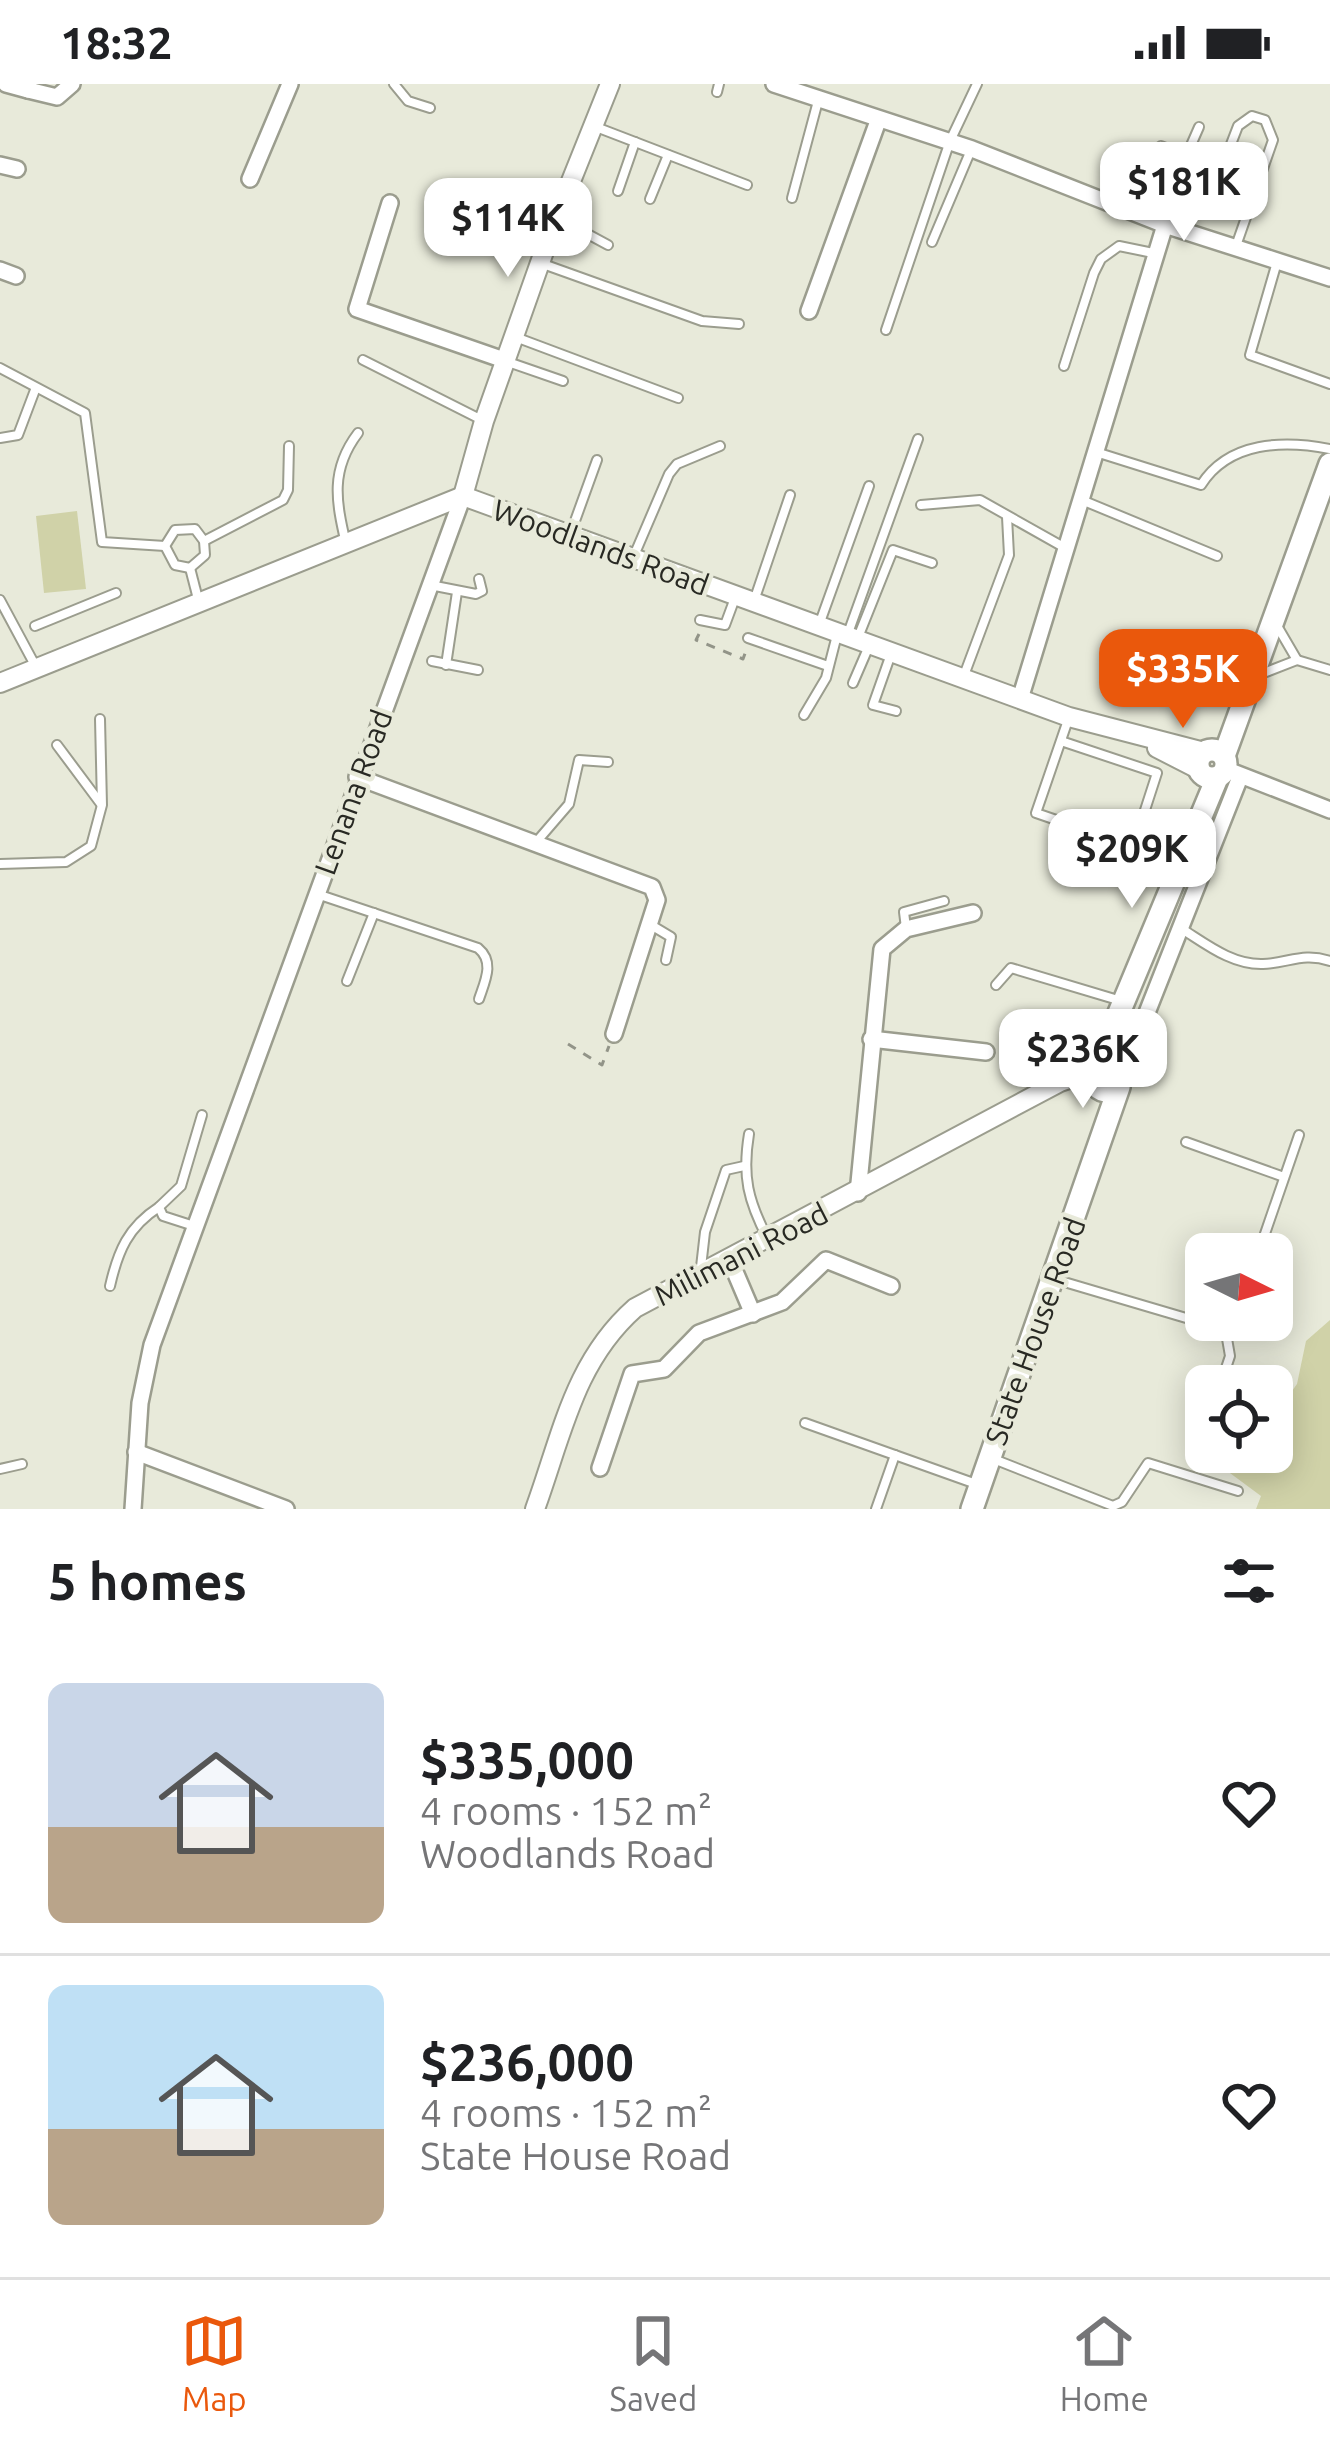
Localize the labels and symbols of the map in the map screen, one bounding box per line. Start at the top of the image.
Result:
pin: $181K [1100,142,1268,244]
pin: $114K [424,178,592,280]
street label: Woodlands Road [489,492,713,602]
pin: $335K [1099,629,1267,731]
street label: Lenana Road [307,705,399,879]
pin: $209K [1048,809,1216,911]
pin: $236K [999,1009,1167,1111]
street label: Milimani Road [649,1196,833,1312]
street label: State House Road [978,1213,1092,1449]
north arrow [1185,1233,1293,1341]

